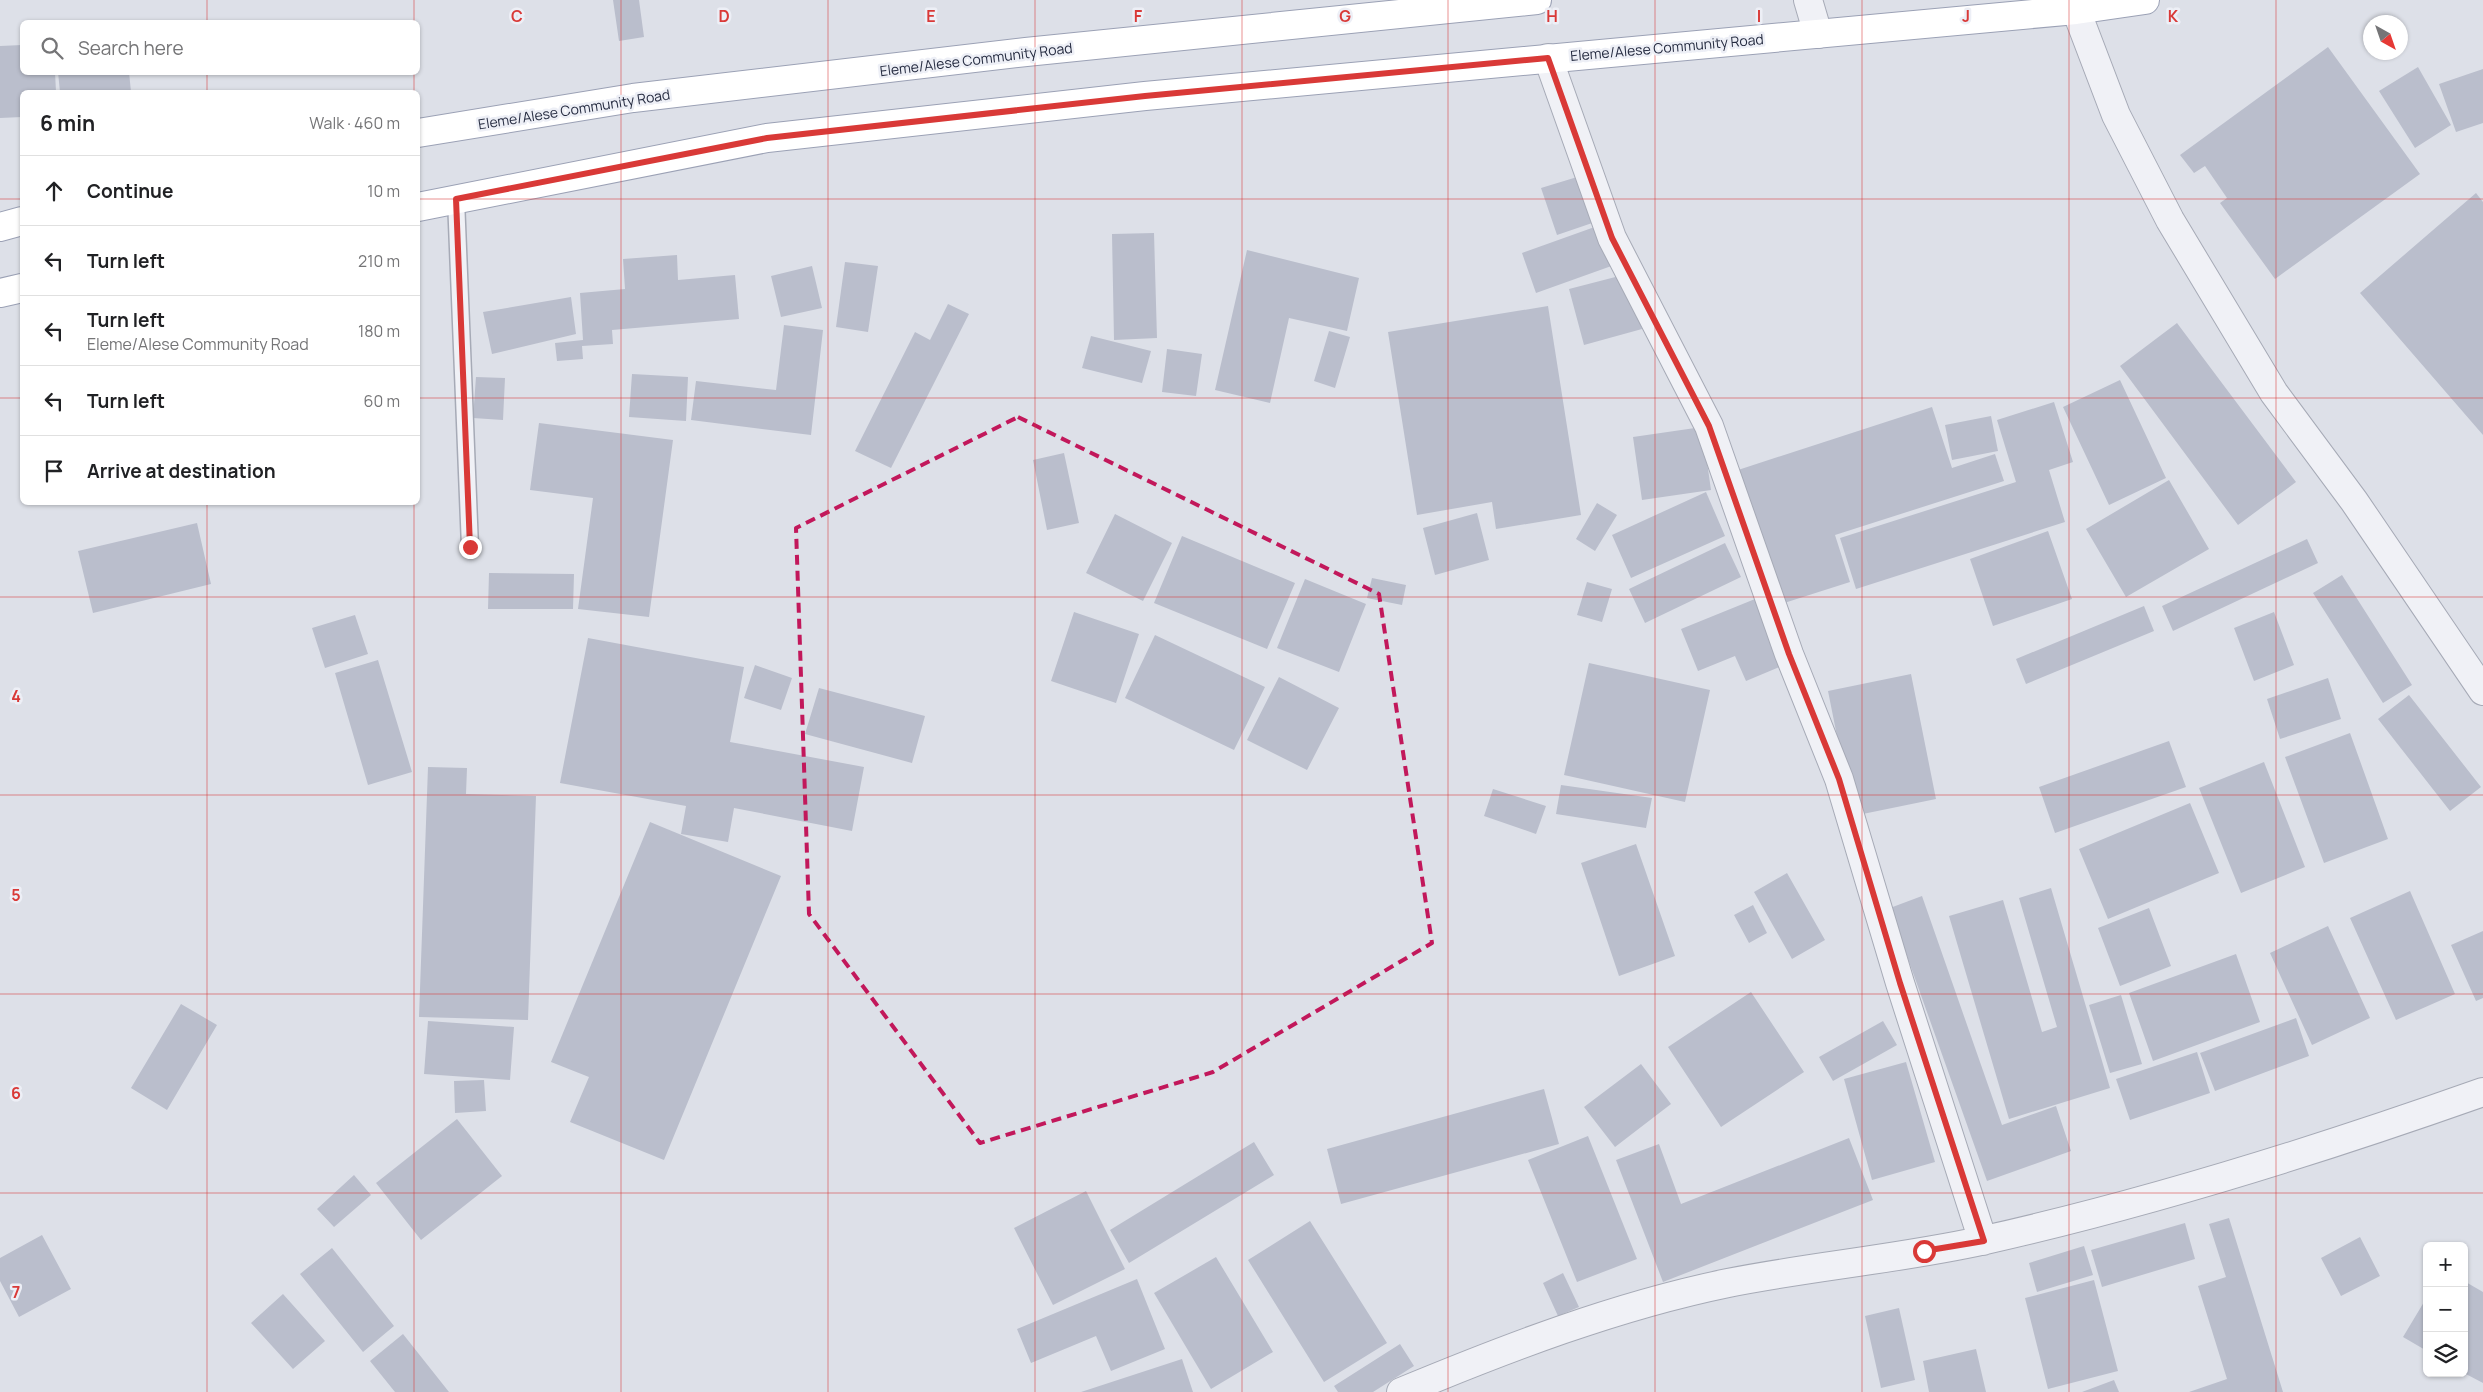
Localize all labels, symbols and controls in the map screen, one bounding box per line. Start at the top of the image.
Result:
text: C [511,5,523,27]
text: D [718,5,730,27]
text: E [926,5,936,27]
text: F [1134,5,1143,27]
text: G [1339,5,1351,27]
text: H [1546,5,1558,27]
text: I [1757,5,1761,27]
text: J [1962,5,1970,27]
text: K [2168,5,2179,27]
north arrow [2363,15,2408,60]
search box [20,20,420,75]
street label: Eleme/Alese Community Road [1570,29,1764,65]
icon: search [38,34,66,62]
text: Search here [78,35,184,61]
street label: Eleme/Alese Community Road [879,38,1073,80]
street label: Eleme/Alese Community Road [477,84,671,134]
text: 6 min [40,109,95,137]
text: Walk · 460 m [309,112,400,134]
icon: ahead [40,177,68,205]
text: Continue [87,178,173,204]
text: 10 m [367,180,400,202]
icon: left [40,247,68,275]
text: Turn left [87,248,165,274]
text: 210 m [358,250,400,272]
text: Turn left [87,307,165,333]
icon: left [40,317,68,345]
text: 180 m [358,320,400,342]
text: Eleme/Alese Community Road [87,333,309,355]
icon: left [40,387,68,415]
text: Turn left [87,388,165,414]
text: 60 m [364,390,400,412]
icon: arrive [40,457,68,485]
text: Arrive at destination [87,458,276,484]
route end [459,536,482,559]
text: 4 [11,685,21,707]
text: 5 [11,884,21,906]
text: 6 [11,1082,21,1104]
route start [1913,1240,1936,1263]
map controls [2423,1242,2468,1377]
button: + [2423,1242,2468,1287]
text: 7 [12,1281,20,1303]
button: − [2423,1287,2468,1332]
button: layers [2423,1332,2468,1377]

